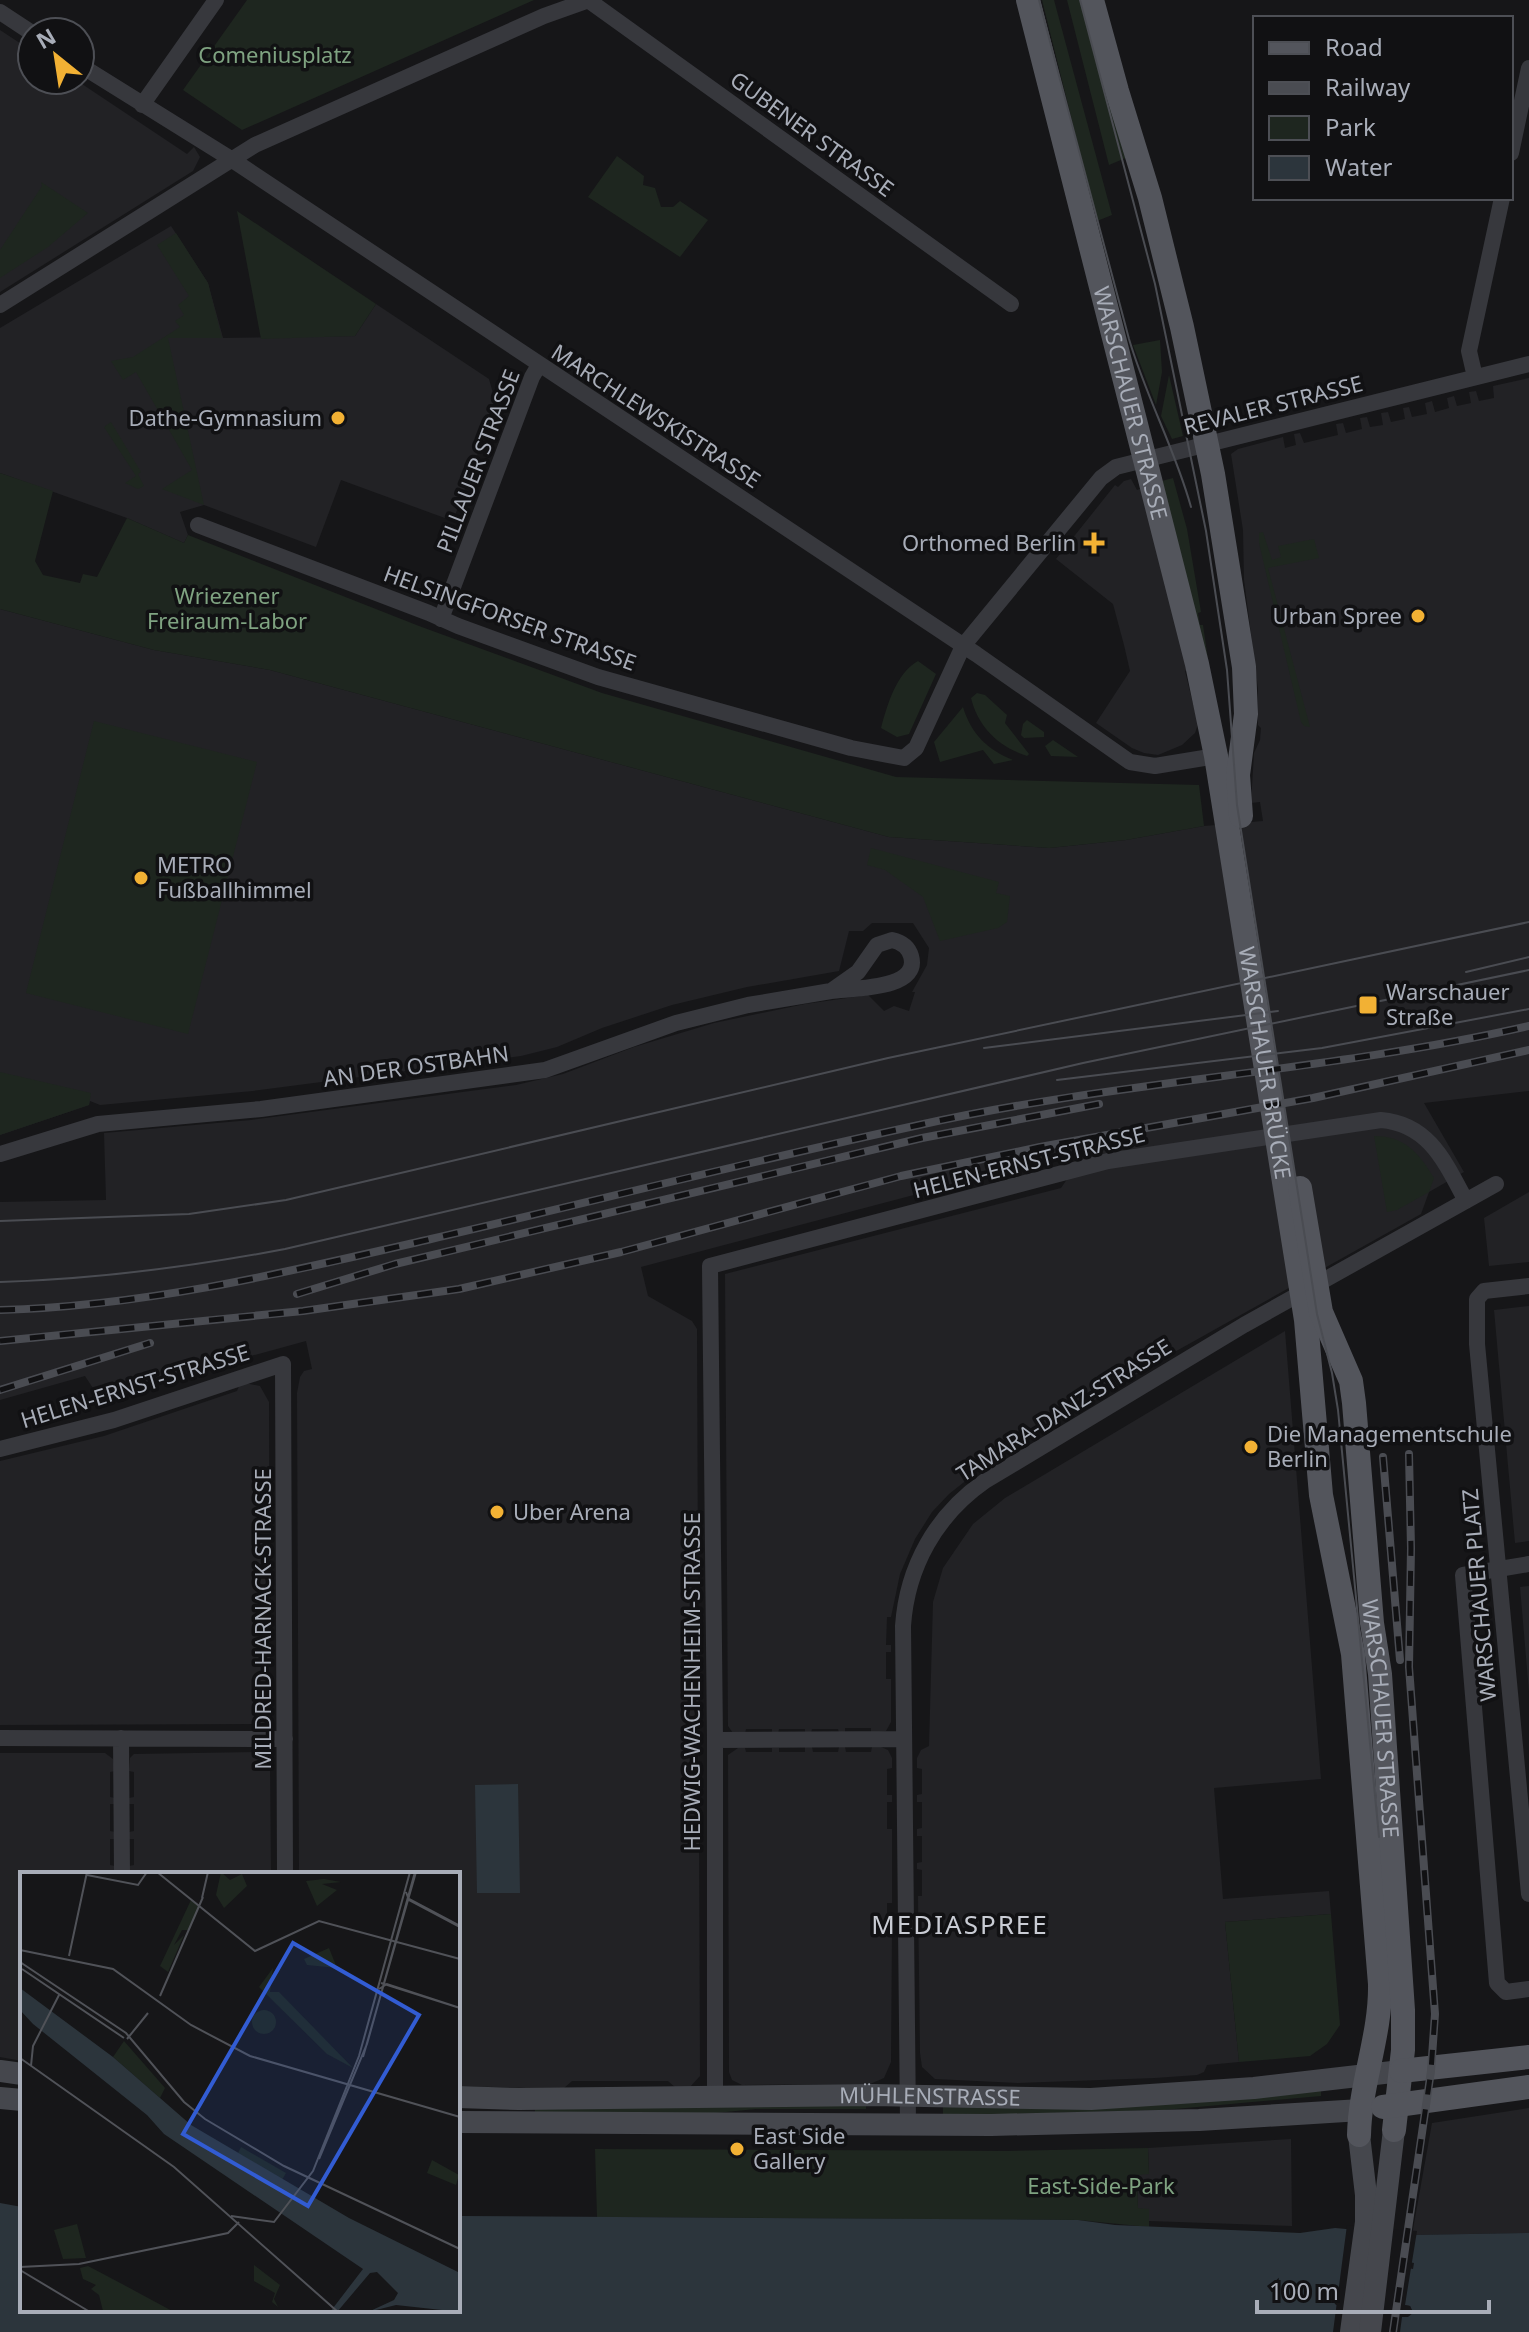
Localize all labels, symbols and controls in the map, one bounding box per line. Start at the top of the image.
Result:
north arrow [16,16,96,96]
legend [1253,16,1513,200]
text: N [30,20,61,55]
text: Road [1325,30,1383,63]
park label: Comeniusplatz [198,39,352,69]
street label: GUBENER STRASSE [725,64,900,203]
text: Railway [1325,70,1411,103]
text: Park [1325,110,1376,143]
text: Water [1325,150,1393,183]
street label: WARSCHAUER STRASSE [1087,283,1176,523]
street label: MARCHLEWSKISTRASSE [546,336,767,494]
street label: PILLAUER STRASSE [428,365,526,557]
street label: REVALER STRASSE [1180,367,1366,441]
place label: Dathe-Gymnasium [128,402,322,432]
marker: Dathe-Gymnasium [329,409,347,427]
place label: Orthomed Berlin [902,527,1076,557]
marker: Orthomed Berlin [1083,532,1105,554]
street label: HELSINGFORSER STRASSE [380,557,641,677]
park label: Wriezener Freiraum-Labor [147,580,307,635]
place label: Urban Spree [1273,600,1402,630]
marker: Urban Spree [1409,607,1427,625]
place label: METRO Fußballhimmel [157,849,312,904]
marker: METRO Fußballhimmel [132,869,150,887]
street label: WARSCHAUER BRÜCKE [1233,944,1299,1181]
place label: Warschauer Straße [1386,976,1510,1031]
marker: Warschauer Straße [1357,994,1379,1016]
street label: AN DER OSTBAHN [321,1037,511,1093]
street label: HELEN-ERNST-STRASSE [910,1118,1148,1204]
street label: TAMARA-DANZ-STRASSE [950,1331,1177,1488]
street label: HELEN-ERNST-STRASSE [17,1336,253,1434]
place label: Die Managementschule Berlin [1267,1418,1512,1473]
marker: Die Managementschule Berlin [1242,1438,1260,1456]
street label: MILDRED-HARNACK-STRASSE [247,1468,277,1770]
street label: WARSCHAUER PLATZ [1454,1487,1502,1703]
place label: Uber Arena [513,1496,631,1526]
marker: Uber Arena [488,1503,506,1521]
street label: HEDWIG-WACHENHEIM-STRASSE [676,1512,706,1852]
street label: WARSCHAUER STRASSE [1356,1598,1407,1839]
inset map [20,1872,460,2312]
district label: MEDIASPREE [871,1906,1049,1942]
street label: MÜHLENSTRASSE [839,2079,1021,2112]
place label: East Side Gallery [753,2120,845,2175]
marker: East Side Gallery [728,2140,746,2158]
park label: East-Side-Park [1027,2170,1175,2200]
scale bar [1257,2264,1489,2314]
text: 100 m [1269,2274,1339,2307]

